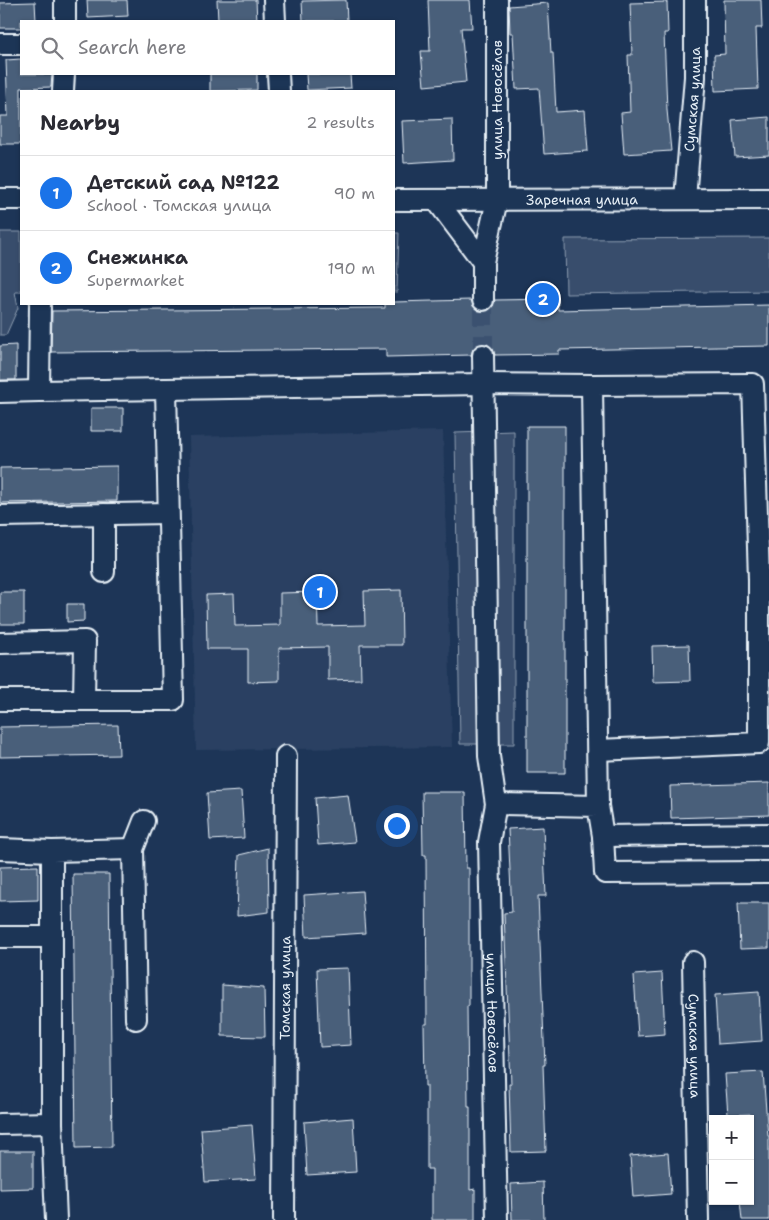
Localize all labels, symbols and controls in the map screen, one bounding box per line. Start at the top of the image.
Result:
search box [20,20,395,75]
icon: search [38,34,66,62]
text: Search here [78,35,187,60]
street label: улица Новосёлов [488,40,506,160]
street label: Сумская улица [680,47,704,152]
text: Nearby [40,109,120,137]
text: 2 results [306,112,375,133]
text: Детский сад №122 [87,170,280,195]
text: 1 [52,183,60,204]
text: 90 m [334,183,375,204]
street label: Заречная улица [526,190,638,209]
text: School · Томская улица [87,195,271,216]
text: Снежинка [87,245,188,270]
text: 2 [50,258,62,279]
text: 190 m [328,258,375,279]
text: Supermarket [87,270,184,291]
pin: 2 [527,280,559,318]
pin: 1 [304,573,336,611]
your location [384,813,410,839]
street label: Томская улица [276,936,294,1040]
street label: улица Новосёлов [482,953,503,1073]
street label: Сумская улица [685,994,705,1099]
map controls [709,1115,754,1205]
button: + [709,1115,754,1160]
button: − [709,1160,754,1205]

